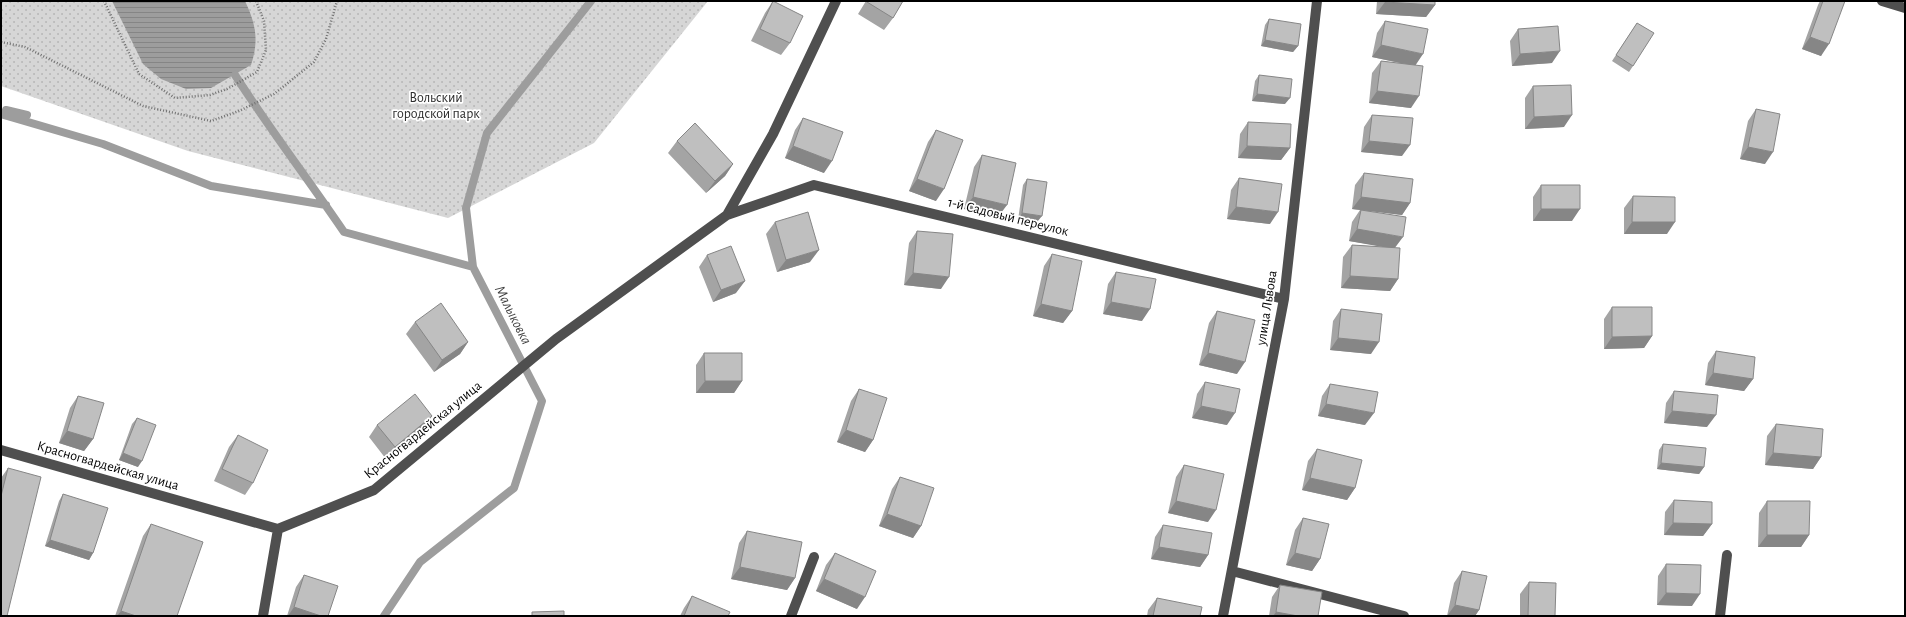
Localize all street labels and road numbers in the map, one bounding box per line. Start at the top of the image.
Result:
street label: 1-й Садовый переулок [946,195,1070,239]
street label: улица Львова [1254,269,1280,347]
street label: Красногвардейская улица [362,378,485,482]
street label: Красногвардейская улица [36,439,181,493]

